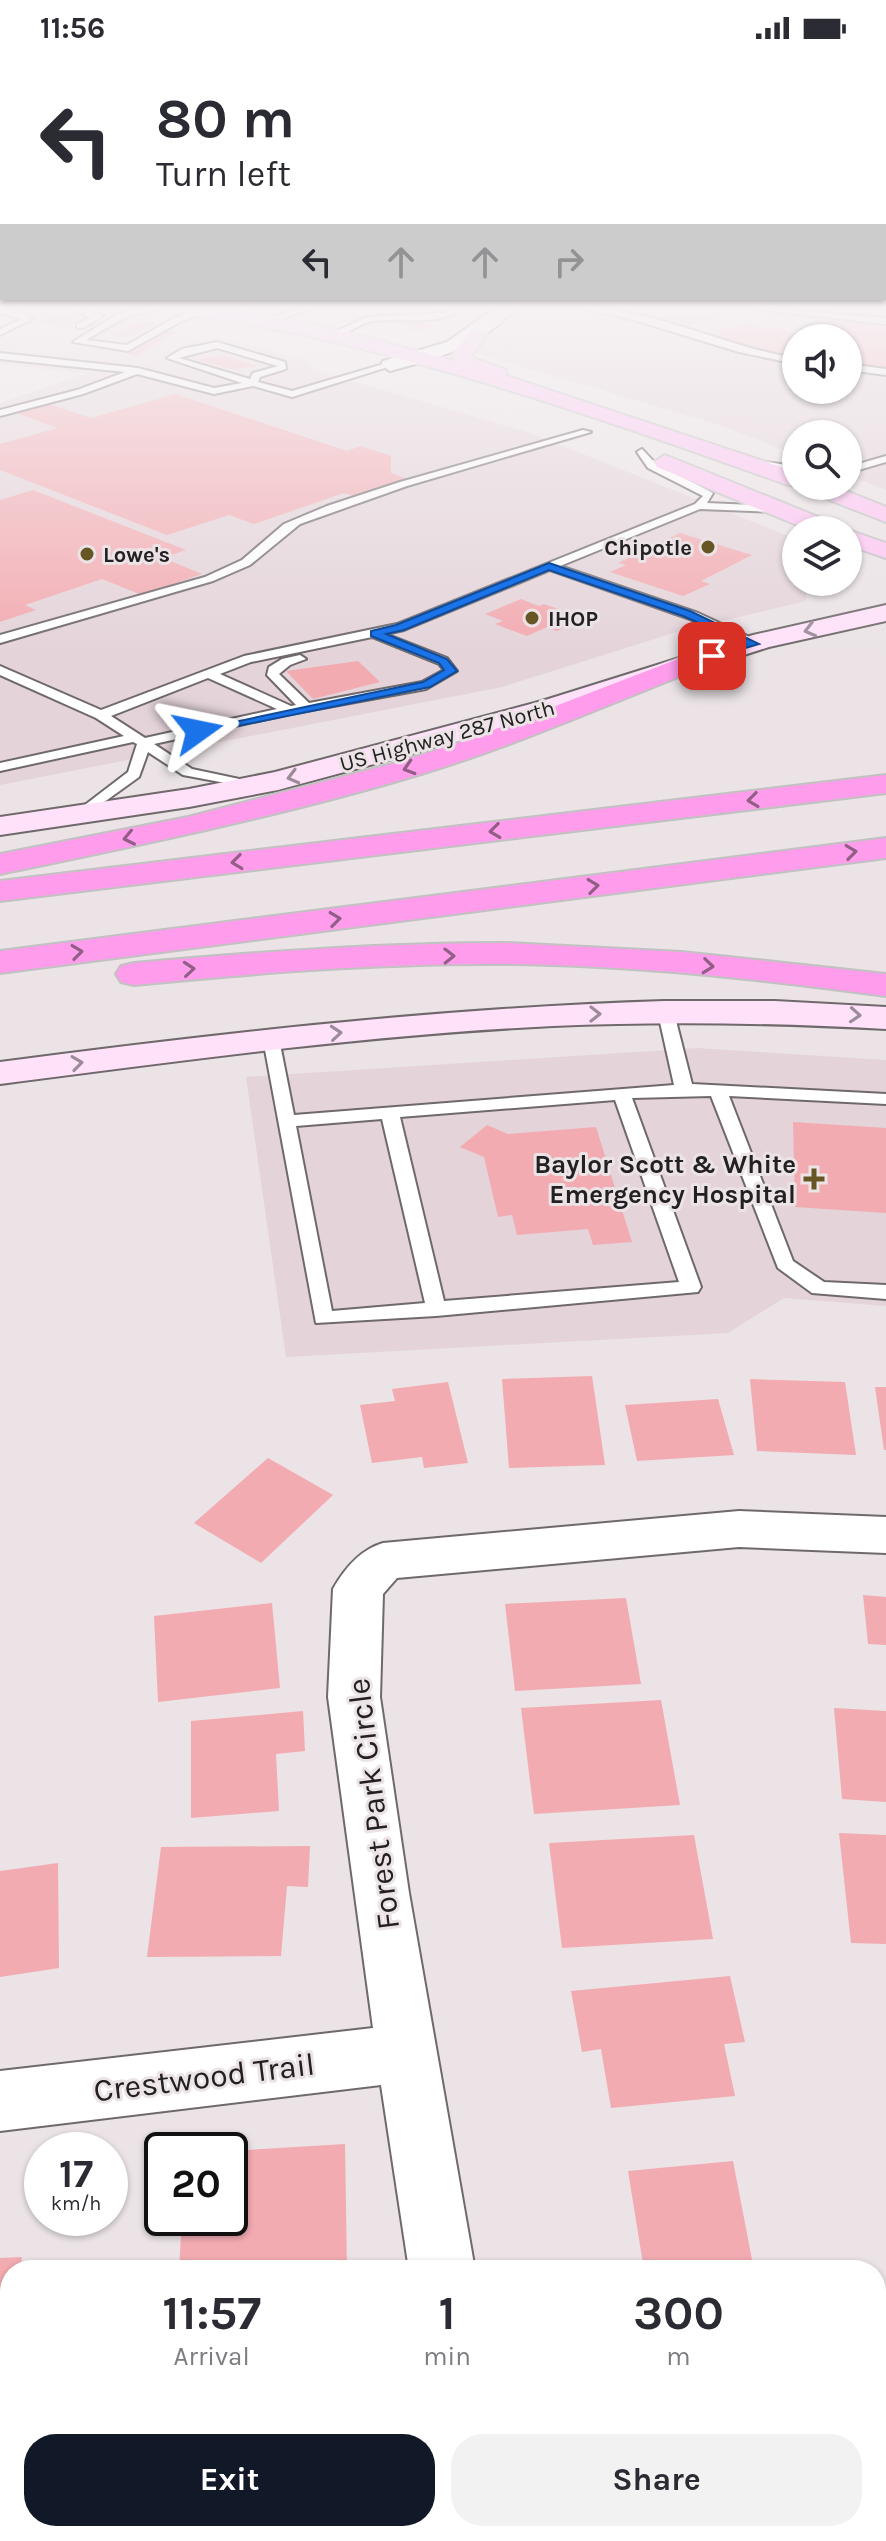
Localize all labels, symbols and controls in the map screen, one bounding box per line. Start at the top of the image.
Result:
text: 11:56 [40,10,105,46]
text: 80 m [156,86,295,151]
icon: left [24,88,128,192]
text: Turn left [156,153,291,195]
icon: left [295,240,339,284]
icon: ahead [379,240,423,284]
icon: ahead [463,240,507,284]
icon: right [547,240,591,284]
map controls [782,324,862,596]
button: sound [782,324,862,404]
button: search [782,420,862,500]
button: layers [782,516,862,596]
place label: Chipotle [604,535,692,561]
marker: Chipotle [699,538,717,556]
place label: Lowe's [103,542,170,568]
marker: Lowe's [78,545,96,563]
place label: IHOP [548,606,598,632]
marker: IHOP [523,609,541,627]
one-way arrow [804,620,817,637]
pin [678,622,746,690]
icon: arrive [690,634,734,678]
position arrow [156,689,240,773]
street label: US Highway 287 North [337,695,558,777]
one-way arrow [402,759,416,775]
one-way arrow [286,767,300,784]
one-way arrow [746,792,759,809]
one-way arrow [488,822,502,839]
one-way arrow [123,829,137,846]
one-way arrow [845,844,858,861]
one-way arrow [230,854,243,871]
one-way arrow [587,877,600,894]
one-way arrow [328,911,342,928]
one-way arrow [70,944,84,961]
one-way arrow [443,947,456,965]
one-way arrow [702,957,715,974]
one-way arrow [183,960,196,977]
one-way arrow [589,1005,602,1023]
one-way arrow [849,1007,862,1024]
one-way arrow [330,1025,343,1042]
one-way arrow [70,1055,84,1072]
place label: Baylor Scott & White Emergency Hospital [534,1149,796,1210]
marker: Baylor Scott & White Emergency Hospital [803,1168,825,1190]
street label: Forest Park Circle [340,1676,407,1932]
street label: Crestwood Trail [91,2046,317,2109]
speed limit sign: 20 [144,2132,248,2236]
text: 17 [59,2150,93,2197]
text: km/h [51,2192,101,2215]
text: 11:57 [162,2285,261,2341]
text: 1 [439,2285,456,2341]
text: 300 [633,2285,724,2341]
text: Arrival [174,2341,250,2372]
text: min [423,2341,471,2372]
text: m [666,2341,691,2372]
button: Exit [24,2434,435,2526]
button: Share [451,2434,862,2526]

